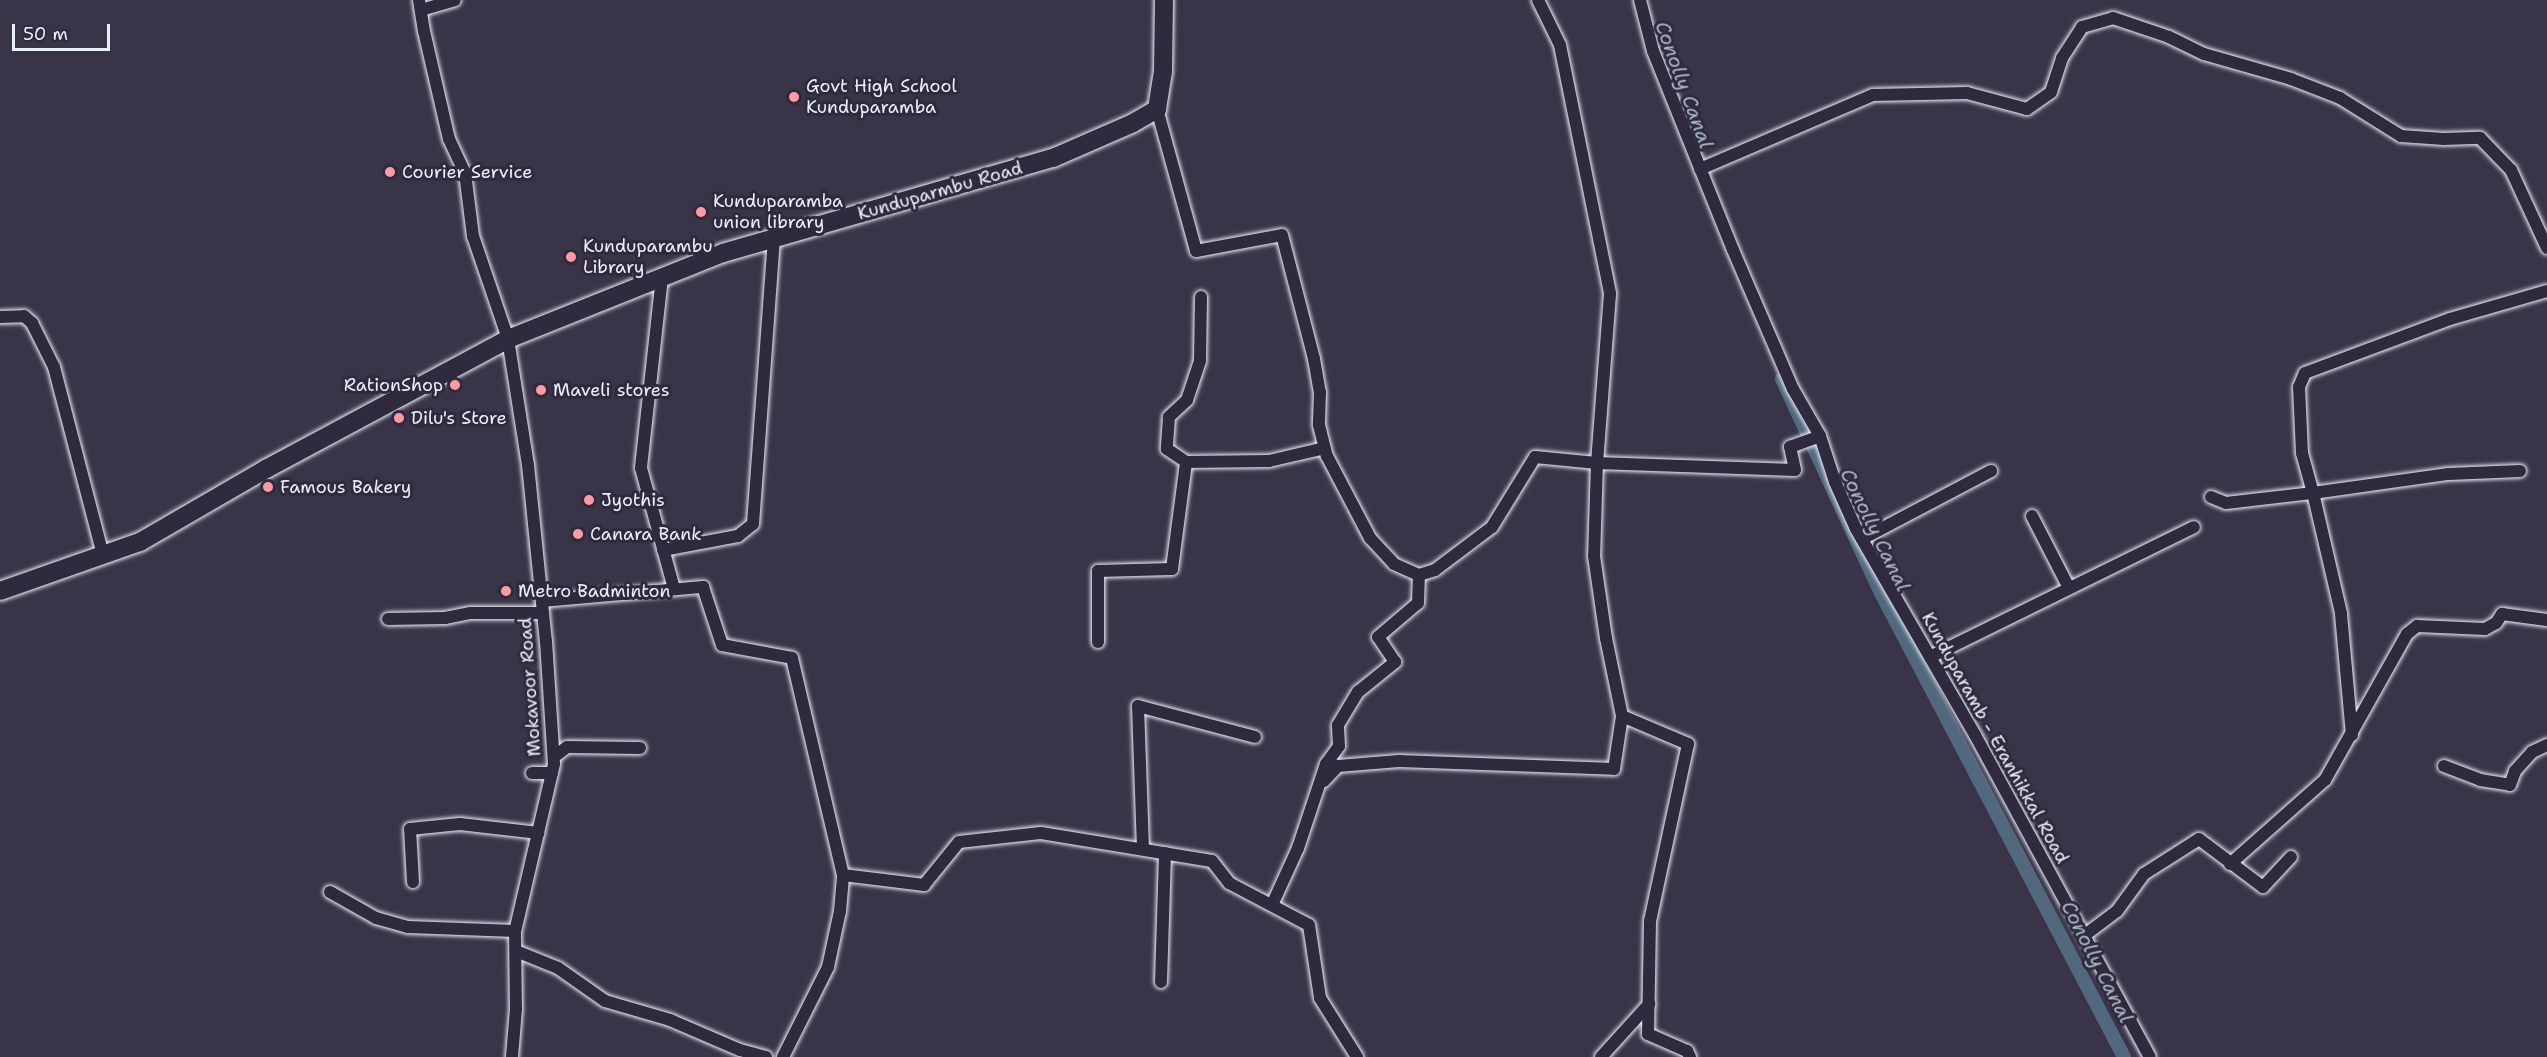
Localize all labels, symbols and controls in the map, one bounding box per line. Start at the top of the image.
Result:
scale bar [15,12,112,50]
water label: Conolly Canal [1650,18,1718,152]
text: 50 m [23,22,68,46]
place label: Govt High School Kunduparamba [806,76,957,118]
marker: Govt High School Kunduparamba [787,90,801,104]
street label: Kunduparmbu Road [855,157,1025,225]
place label: Courier Service [402,161,532,183]
marker: Courier Service [383,165,397,179]
place label: Kunduparamba union library [713,191,843,234]
marker: Kunduparamba union library [694,205,708,219]
place label: Kunduparambu Library [583,236,713,278]
marker: Kunduparambu Library [564,250,578,264]
place label: RationShop [344,374,443,396]
marker: RationShop [448,378,462,392]
place label: Maveli stores [553,379,670,401]
marker: Maveli stores [534,383,548,397]
place label: Dilu's Store [411,407,507,429]
marker: Dilu's Store [392,411,406,425]
water label: Conolly Canal [1835,465,1915,595]
place label: Famous Bakery [280,476,411,498]
marker: Famous Bakery [261,480,275,494]
place label: Jyothis [601,489,665,511]
marker: Jyothis [582,493,596,507]
place label: Canara Bank [590,523,702,545]
marker: Canara Bank [571,527,585,541]
place label: Metro Badminton [518,580,670,602]
marker: Metro Badminton [499,584,513,598]
street label: Kunduparamb - Eranhikkal Road [1917,609,2073,867]
street label: Mokavoor Road [514,617,546,757]
water label: Conolly Canal [2056,897,2138,1027]

